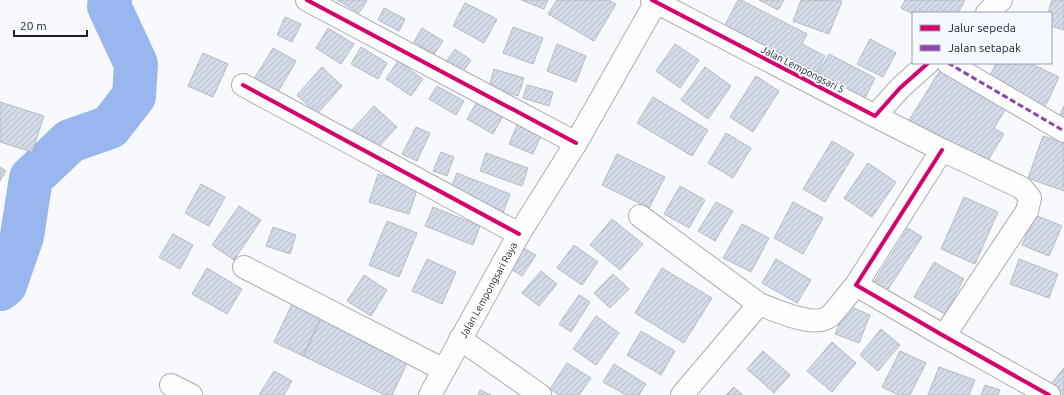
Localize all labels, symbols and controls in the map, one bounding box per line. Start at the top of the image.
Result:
scale bar [14,12,87,38]
legend [912,12,1052,64]
text: 20 m [20,19,47,32]
text: Jalur sepeda [948,21,1016,34]
text: Jalan setapak [948,41,1021,54]
street label: Jalan Lempongsari 5 [759,44,846,95]
street label: Jalan Lempongsari Raya [458,240,519,340]

